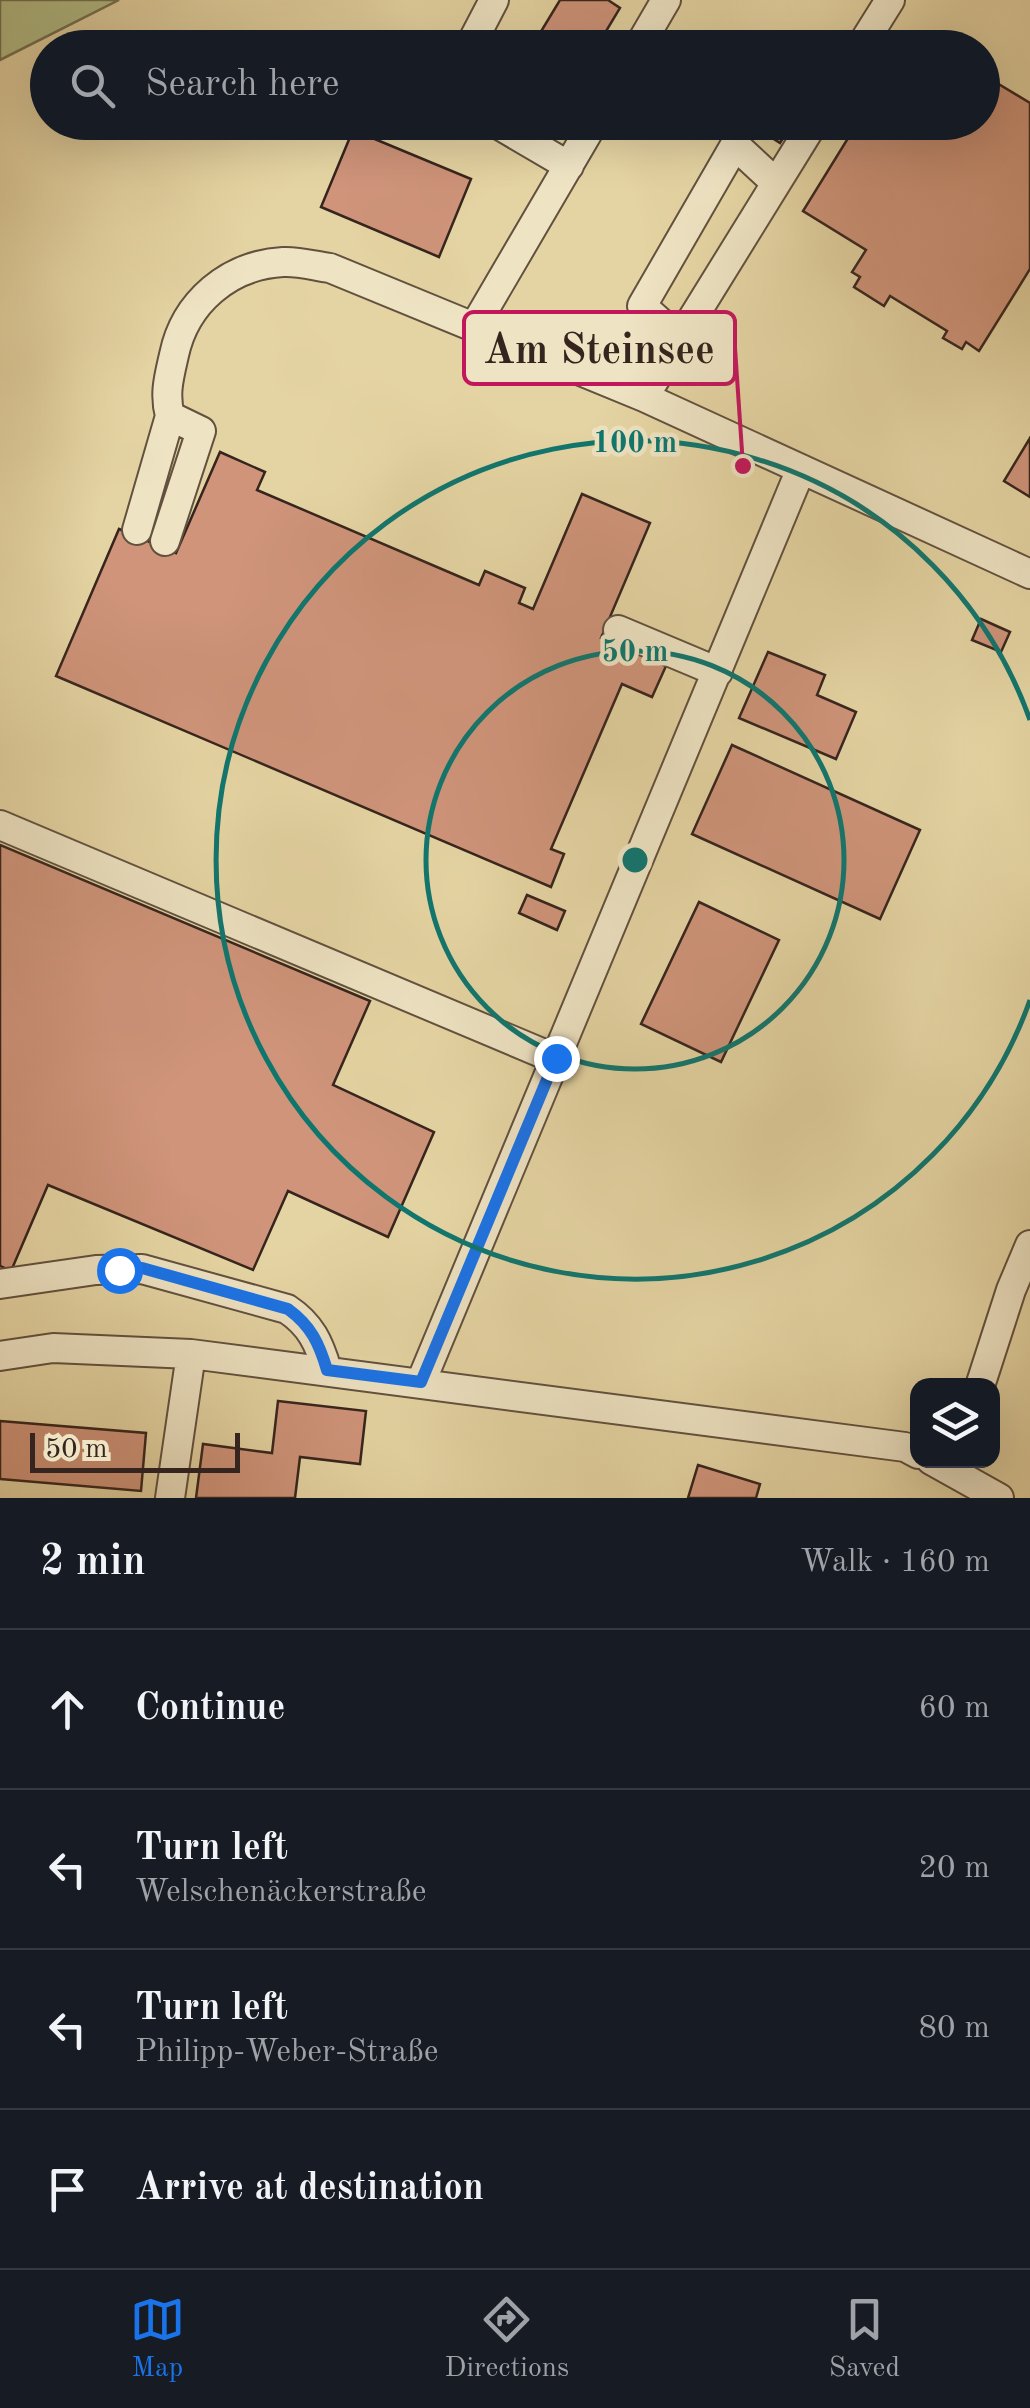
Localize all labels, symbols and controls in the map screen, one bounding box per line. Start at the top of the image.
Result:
search box [30,30,1000,140]
icon: search [65,58,120,113]
text: Search here [145,66,340,104]
callout: Am Steinsee [464,312,735,384]
text: Am Steinsee [483,331,715,373]
text: 100 m [593,429,677,459]
text: 50 m [601,638,669,668]
centre of rings [617,842,653,878]
route end [534,1036,580,1082]
route start [97,1248,143,1294]
map controls [910,1378,1000,1468]
button: layers [910,1378,1000,1468]
scale bar [30,1428,240,1472]
text: 50 m [45,1436,108,1464]
text: 2 min [40,1542,146,1584]
text: Walk · 160 m [800,1547,990,1579]
icon: ahead [40,1682,95,1737]
text: Continue [135,1690,285,1728]
text: 60 m [919,1693,990,1725]
text: Turn left [135,1830,288,1868]
icon: left [40,1842,95,1897]
text: 20 m [919,1853,990,1885]
text: Welschenäckerstraße [135,1877,427,1909]
text: Turn left [135,1990,288,2028]
icon: left [40,2002,95,2057]
text: 80 m [919,2013,990,2045]
text: Philipp-Weber-Straße [135,2037,439,2069]
icon: arrive [40,2162,95,2217]
text: Arrive at destination [135,2170,484,2208]
tab: Map [130,2292,185,2387]
tab: Directions [445,2292,569,2387]
tab: Saved [829,2292,900,2387]

